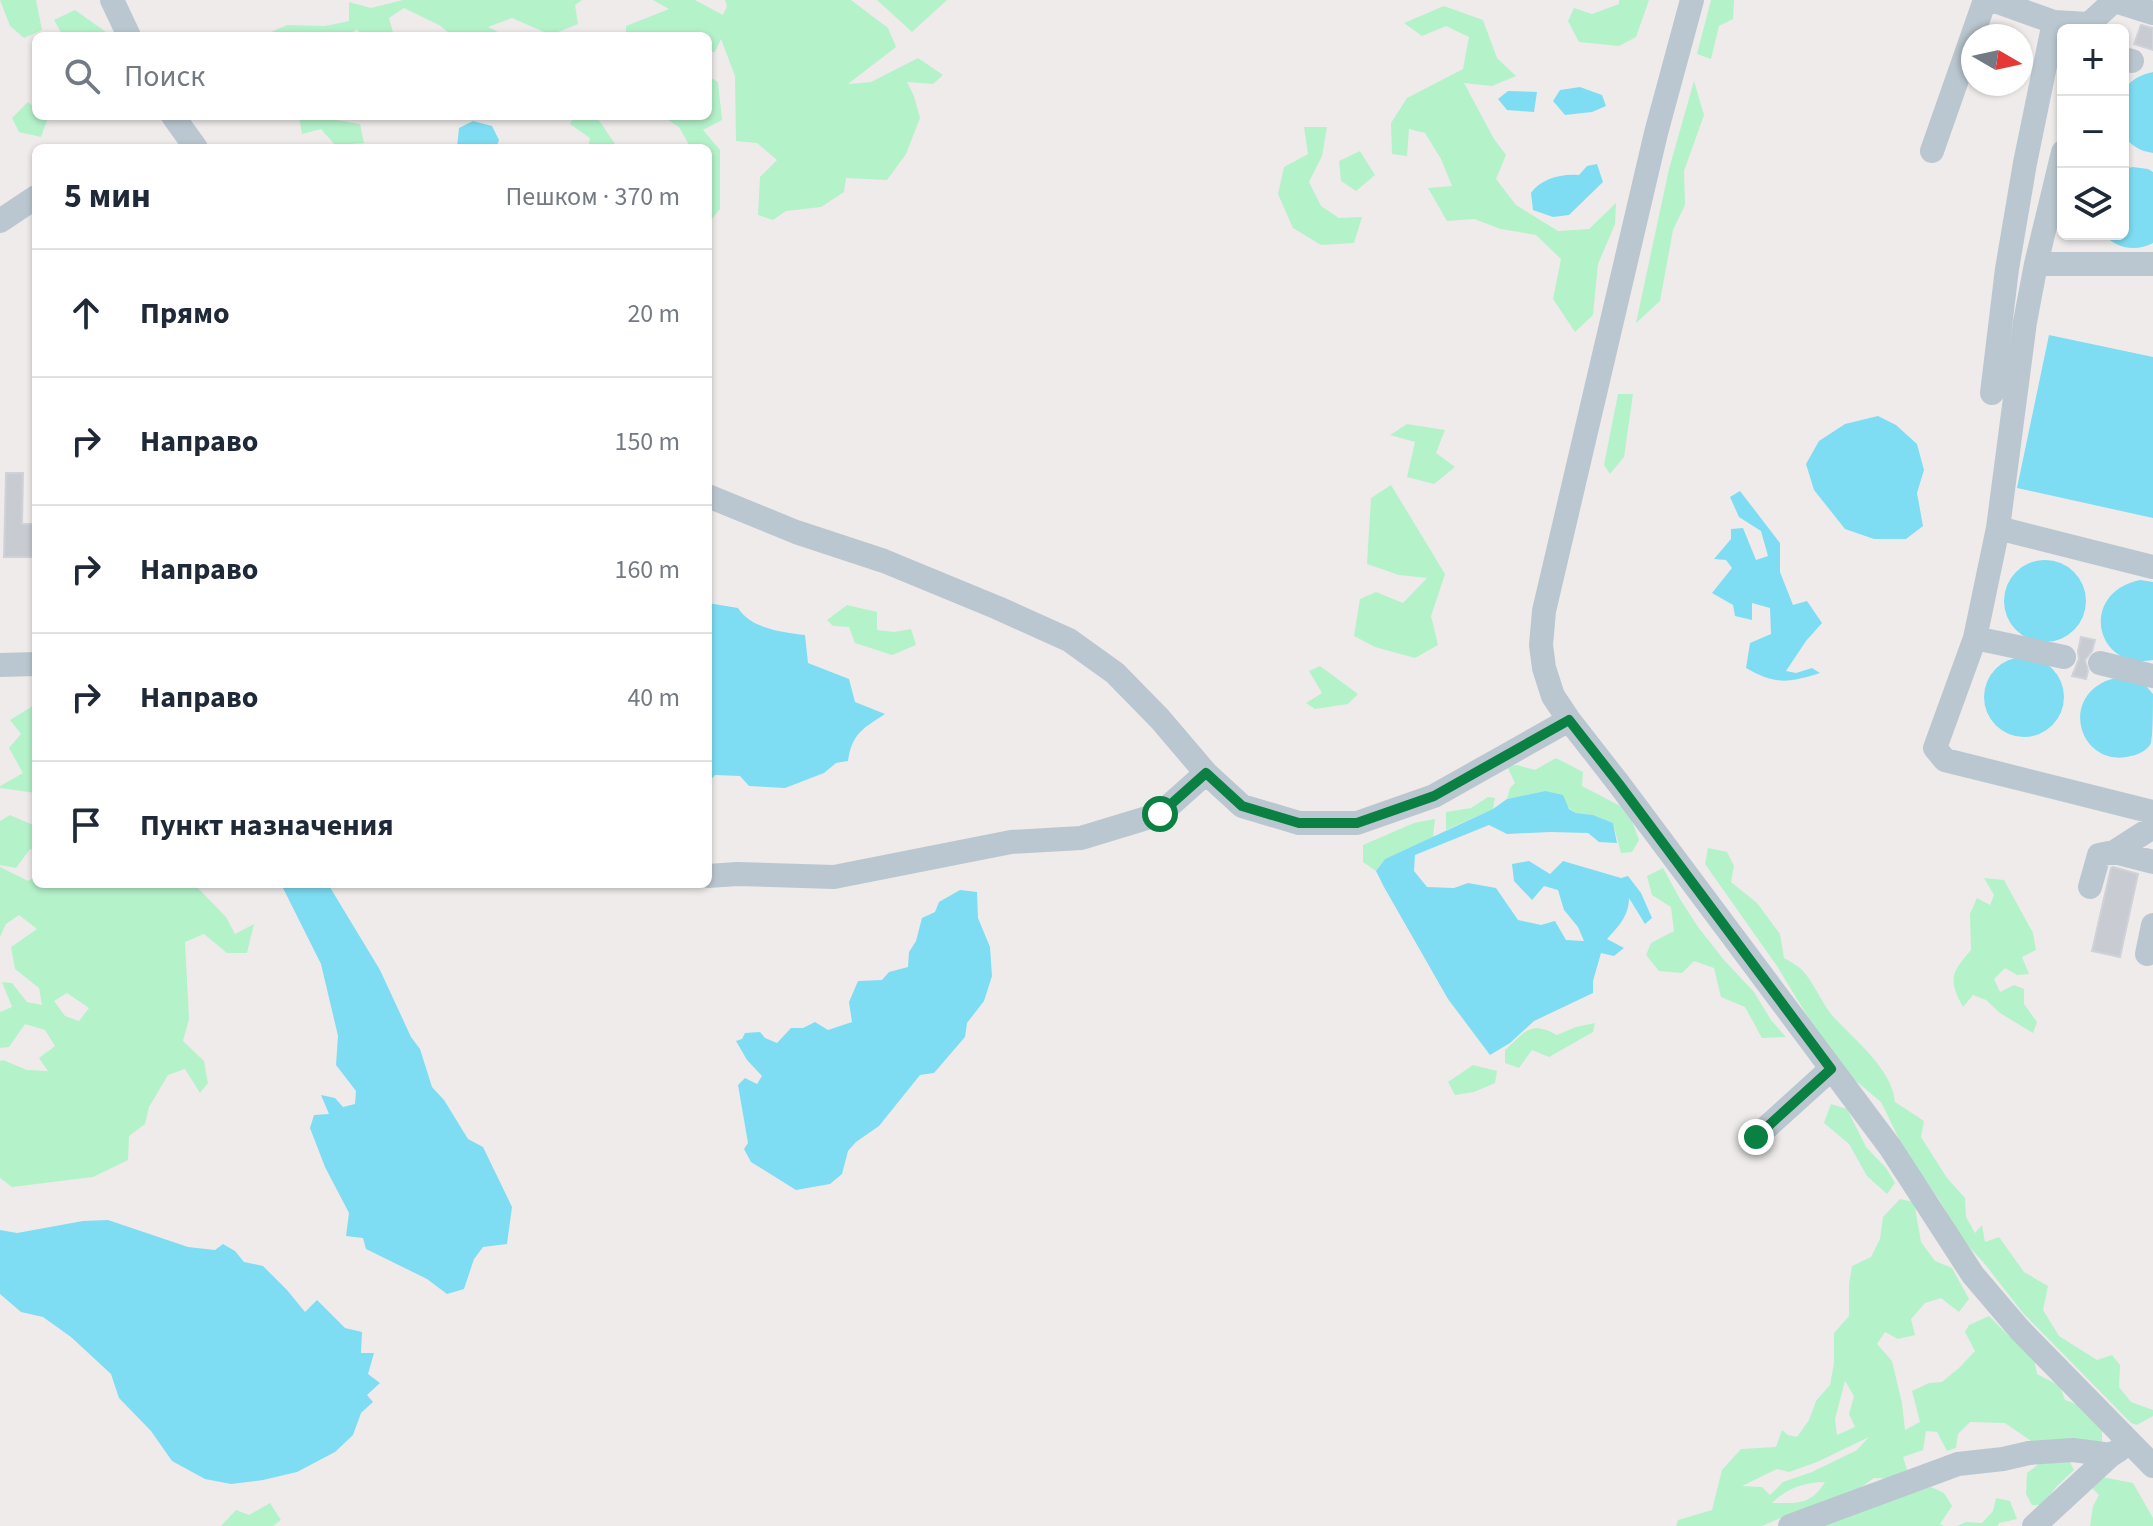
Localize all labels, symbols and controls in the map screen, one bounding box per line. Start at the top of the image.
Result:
north arrow [1961,24,2033,96]
map controls [2057,24,2129,240]
button: + [2057,24,2129,96]
search box [32,32,712,120]
icon: search [60,54,104,98]
text: Поиск [124,55,205,98]
button: − [2057,96,2129,168]
button: layers [2057,168,2129,240]
text: 5 мин [64,172,151,221]
text: Пешком · 370 m [505,178,680,215]
icon: ahead [64,291,108,335]
text: Прямо [140,292,230,335]
text: 20 m [627,295,680,332]
icon: right [64,419,108,463]
text: Направо [140,420,258,463]
text: 150 m [614,423,680,460]
icon: right [64,547,108,591]
text: Направо [140,548,258,591]
text: 160 m [614,551,680,588]
icon: right [64,675,108,719]
text: Направо [140,676,258,719]
text: 40 m [627,679,680,716]
route start [1142,796,1178,832]
icon: arrive [64,803,108,847]
text: Пункт назначения [140,804,394,847]
route end [1738,1119,1774,1155]

